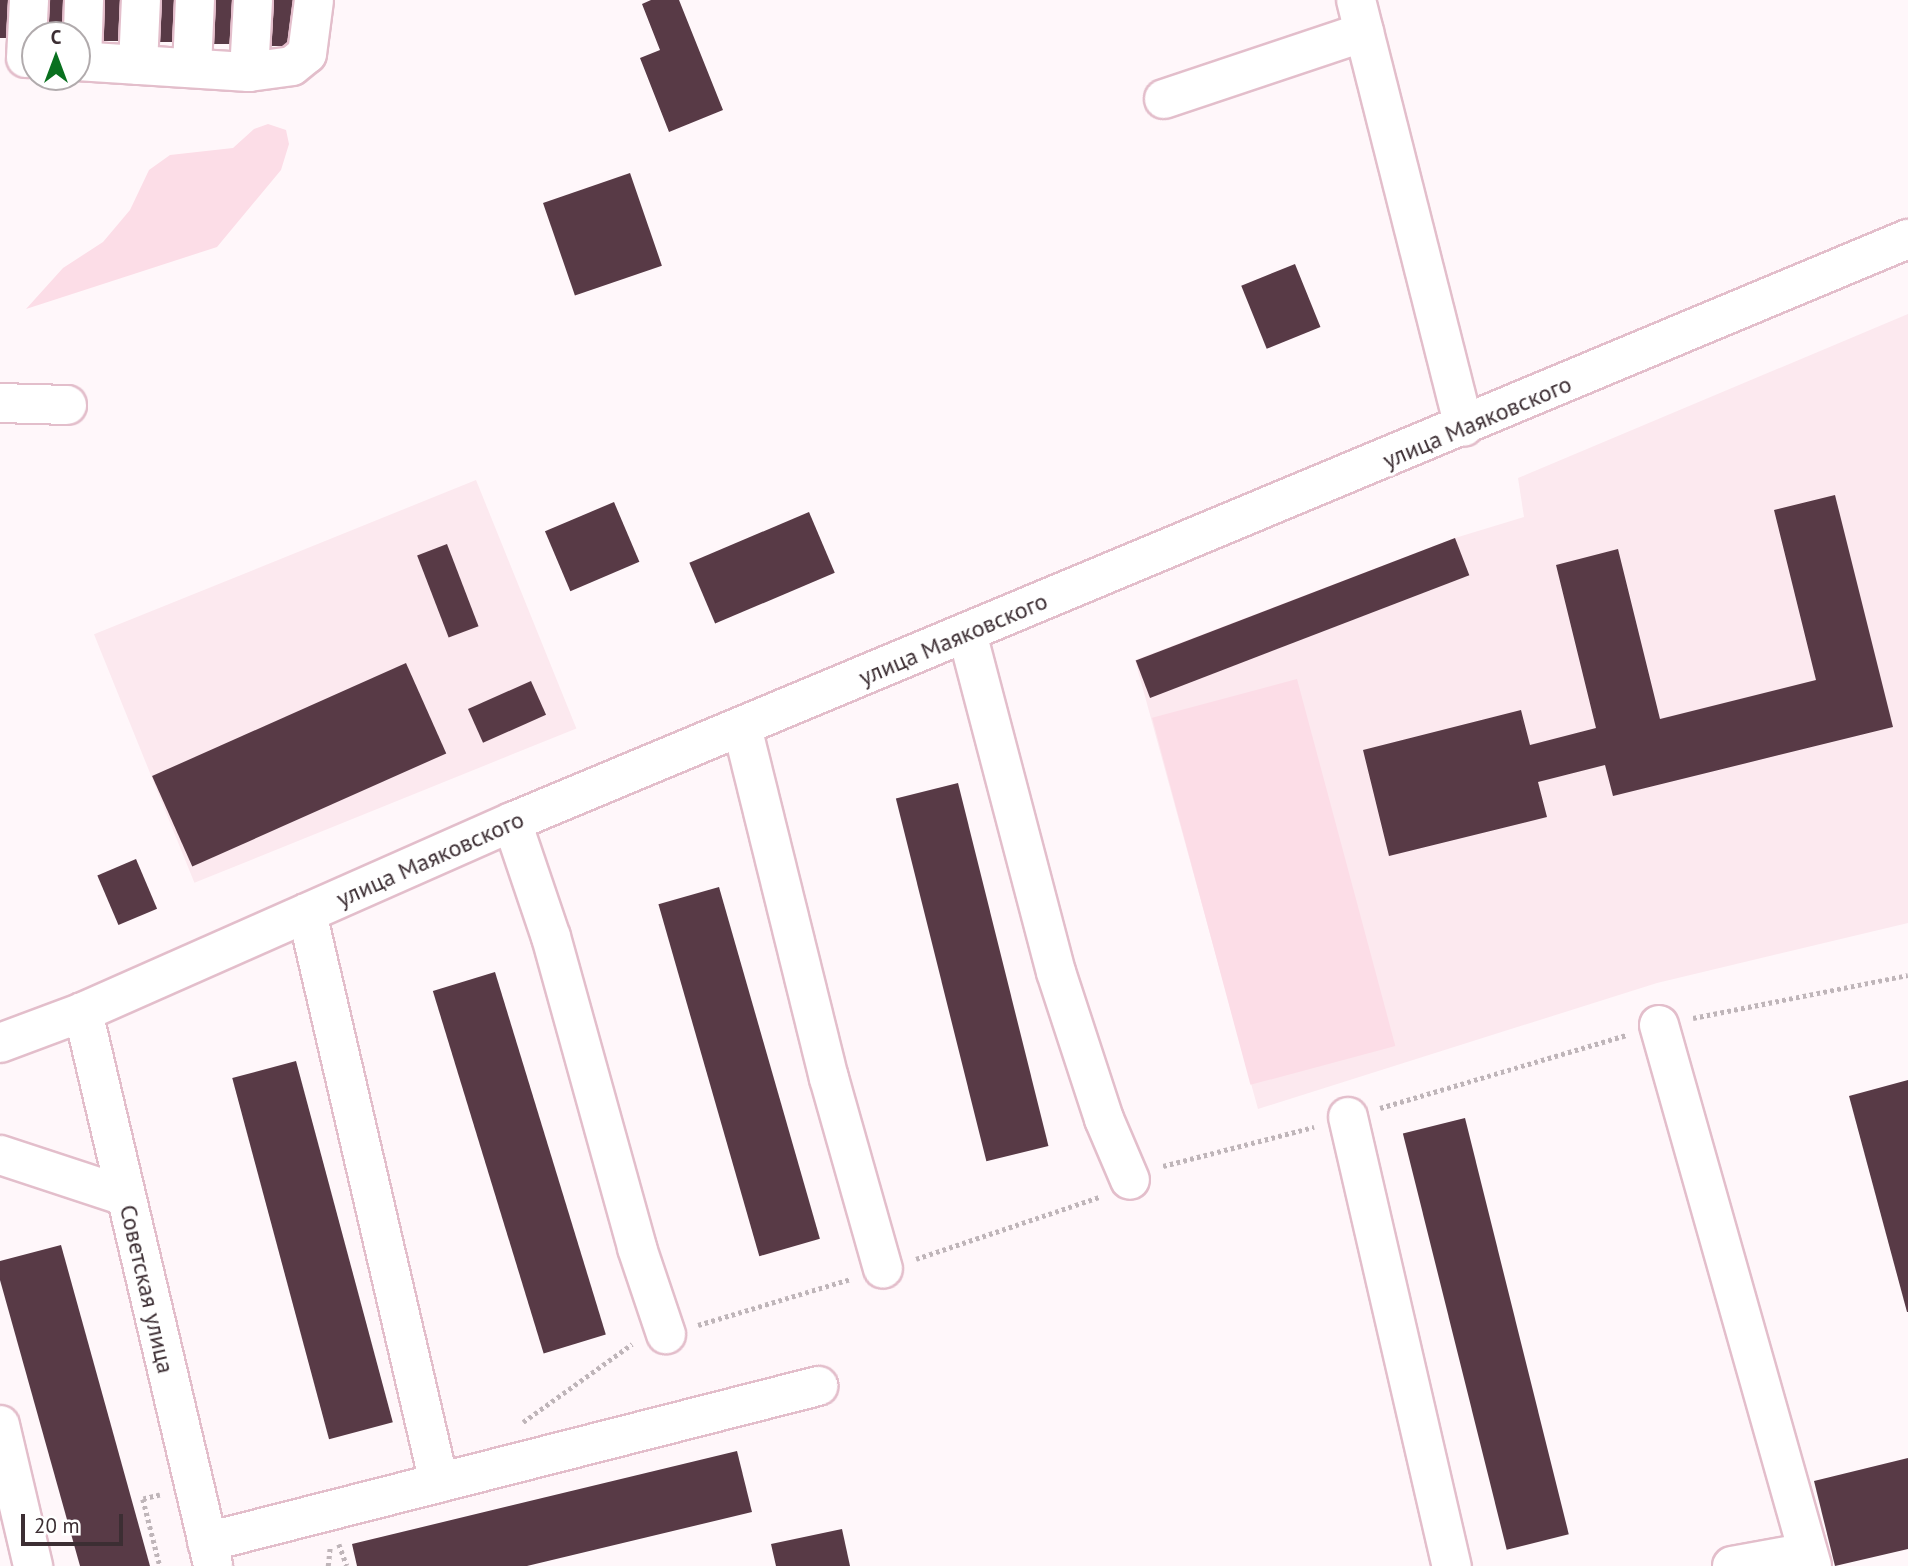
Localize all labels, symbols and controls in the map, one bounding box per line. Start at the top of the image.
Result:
north arrow [21,21,91,91]
text: С [51,25,61,49]
street label: улица Маяковского [1378,369,1576,475]
street label: улица Маяковского [854,586,1052,692]
street label: улица Маяковского [332,805,528,913]
street label: Советская улица [114,1202,180,1376]
scale bar [24,1500,126,1544]
text: 20 m [34,1512,80,1539]

